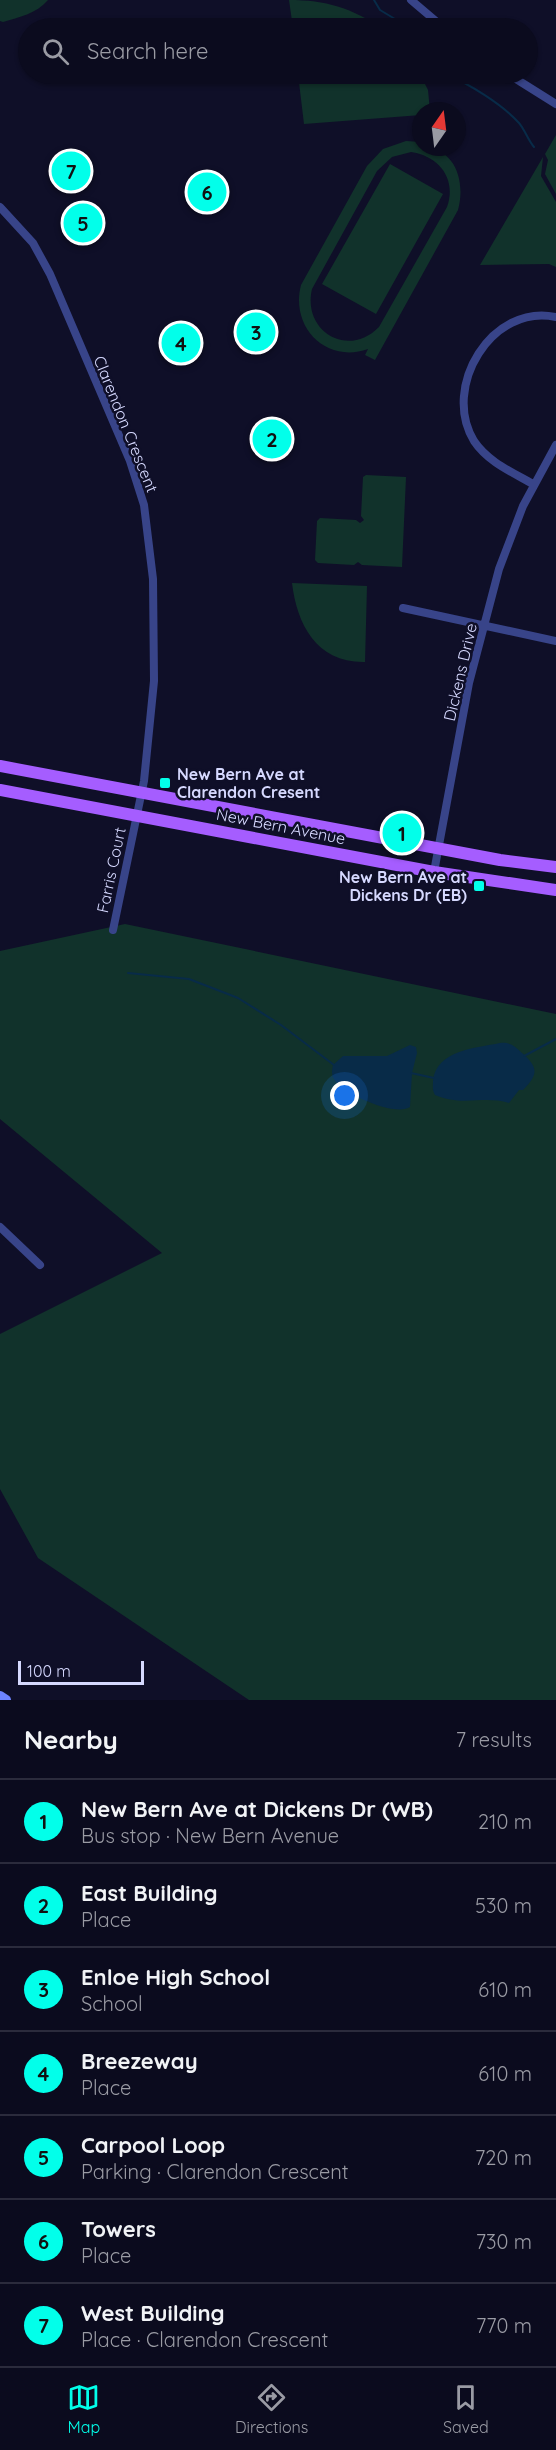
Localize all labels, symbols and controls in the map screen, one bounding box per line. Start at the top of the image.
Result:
search box [18,18,538,84]
icon: search [39,35,72,68]
text: Search here [87,37,208,65]
north arrow [412,102,466,156]
pin: 7 [52,148,90,194]
pin: 6 [188,170,226,214]
pin: 5 [64,200,103,246]
pin: 3 [236,310,276,354]
pin: 4 [162,320,201,366]
street label: Clarendon Crescent [89,353,163,495]
pin: 2 [252,416,292,462]
street label: Dickens Drive [439,621,481,723]
place label: New Bern Ave at Clarendon Cresent [177,764,320,802]
marker: New Bern Ave at Clarendon Cresent [158,776,172,790]
street label: New Bern Avenue [215,804,347,848]
pin: 1 [382,810,422,856]
street label: Farris Court [92,825,130,915]
place label: New Bern Ave at Dickens Dr (EB) [339,867,467,905]
marker: New Bern Ave at Dickens Dr (EB) [472,879,486,893]
your location [330,1081,359,1110]
scale bar [18,1658,144,1686]
text: 100 m [27,1661,71,1681]
text: Nearby [24,1723,118,1756]
text: 7 results [456,1727,532,1752]
text: New Bern Ave at Dickens Dr (WB) [81,1795,433,1823]
text: 1 [40,1809,47,1834]
text: 210 m [478,1809,532,1834]
text: Bus stop · New Bern Avenue [81,1823,339,1848]
text: East Building [81,1879,218,1907]
text: 2 [38,1893,49,1918]
text: 530 m [475,1893,532,1918]
text: Place [81,1907,131,1932]
text: Enloe High School [81,1963,270,1991]
text: 3 [38,1977,49,2002]
text: 610 m [478,1977,532,2002]
text: School [81,1991,143,2016]
text: Breezeway [81,2047,198,2075]
text: 4 [38,2061,49,2086]
text: 610 m [478,2061,532,2086]
text: Place [81,2075,131,2100]
text: Carpool Loop [81,2131,225,2159]
text: 5 [38,2145,49,2170]
text: 720 m [475,2145,532,2170]
text: Parking · Clarendon Crescent [81,2159,349,2184]
text: Towers [81,2215,156,2243]
text: 6 [38,2229,49,2254]
text: 730 m [476,2229,532,2254]
text: Place [81,2243,131,2268]
text: West Building [81,2299,225,2327]
text: 7 [38,2313,49,2338]
text: 770 m [476,2313,532,2338]
text: Place · Clarendon Crescent [81,2327,328,2352]
tab: Map [67,2381,100,2437]
tab: Directions [235,2381,308,2437]
tab: Saved [443,2381,489,2437]

